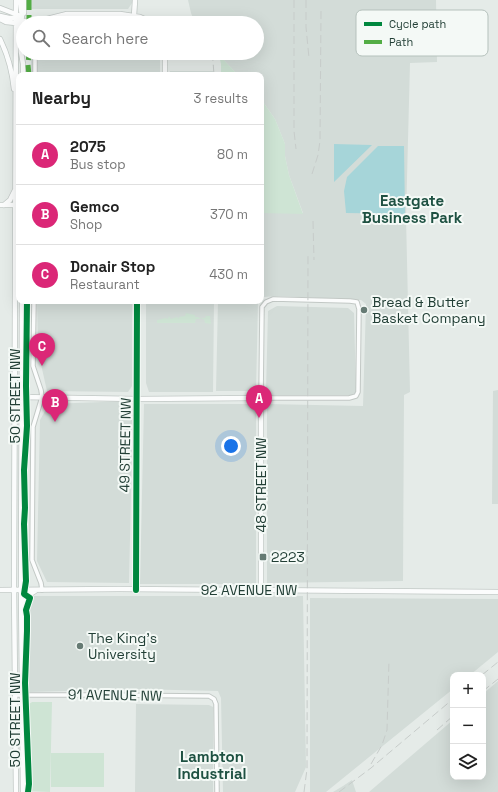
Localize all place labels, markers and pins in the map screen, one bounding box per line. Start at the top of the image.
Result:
place label: Bread & Butter Basket Company [372,293,486,327]
marker: Bread & Butter Basket Company [359,305,369,315]
pin: C [29,333,55,366]
pin: A [246,385,272,418]
pin: B [42,389,68,422]
place label: 2223 [271,548,305,566]
marker: 2223 [258,552,268,562]
place label: The King's University [88,629,157,663]
marker: The King's University [75,641,85,651]

